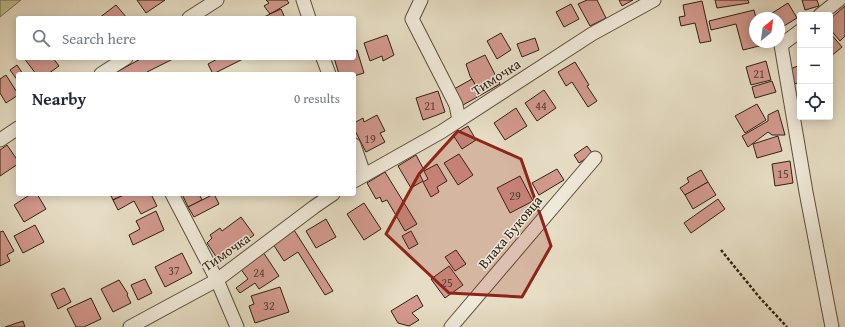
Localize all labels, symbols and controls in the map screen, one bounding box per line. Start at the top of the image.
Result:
north arrow [749,12,785,48]
map controls [797,12,833,120]
button: + [797,12,833,48]
search box [16,16,356,60]
icon: search [30,27,52,49]
text: Search here [62,28,136,49]
button: − [797,48,833,84]
street label: Тимочка [468,54,525,100]
house number: 21 [753,65,765,82]
button: locate [797,84,833,120]
text: Nearby [32,86,86,111]
text: 0 results [294,89,340,108]
house number: 21 [424,97,436,114]
house number: 44 [535,97,547,114]
house number: 19 [364,130,376,147]
house number: 15 [777,165,789,182]
house number: 29 [509,187,521,204]
street label: Влаха Буковца [473,191,547,273]
street label: Тимочка [198,228,254,276]
house number: 37 [168,262,180,279]
house number: 24 [253,264,265,281]
house number: 25 [441,274,453,291]
house number: 32 [263,297,275,314]

